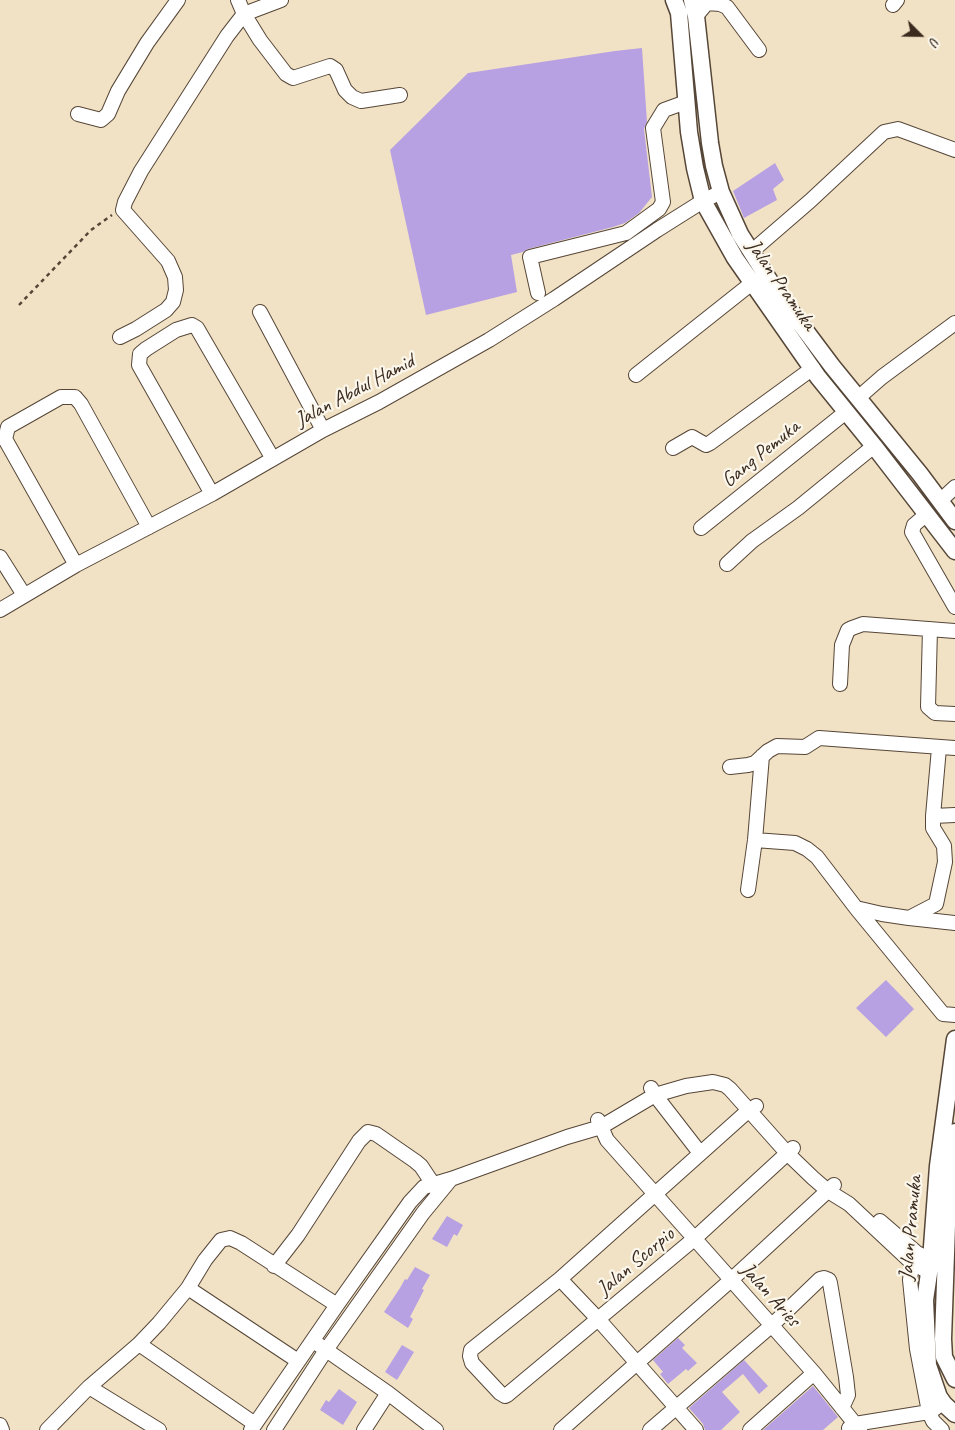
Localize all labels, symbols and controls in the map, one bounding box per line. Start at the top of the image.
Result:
north arrow [895,10,945,60]
text: U [925,35,943,47]
street label: Jalan Pramuka [741,235,821,335]
street label: Jalan Abdul Hamid [291,349,419,433]
street label: Gang Pemuka [717,415,805,493]
street label: Jalan Pramuka [894,1175,928,1281]
street label: Jalan Scorpio [592,1222,680,1302]
street label: Jalan Aries [735,1258,805,1332]

